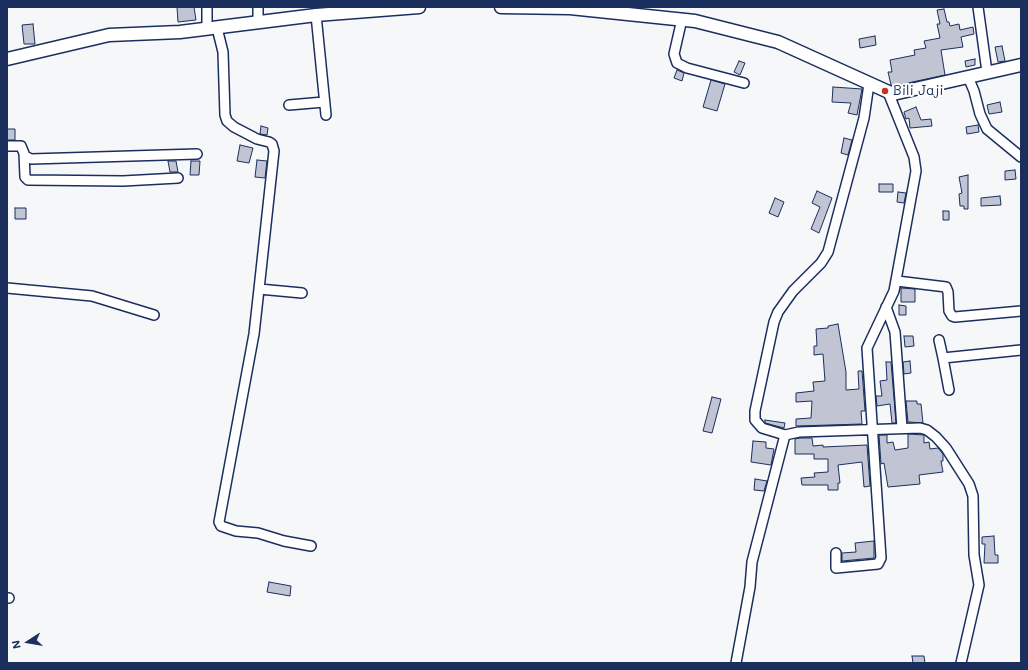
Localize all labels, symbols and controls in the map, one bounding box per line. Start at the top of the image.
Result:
place label: Bili Jaji [893,83,944,99]
marker: Bili Jaji [880,86,890,96]
north arrow [8,622,48,662]
text: N [8,639,24,650]

